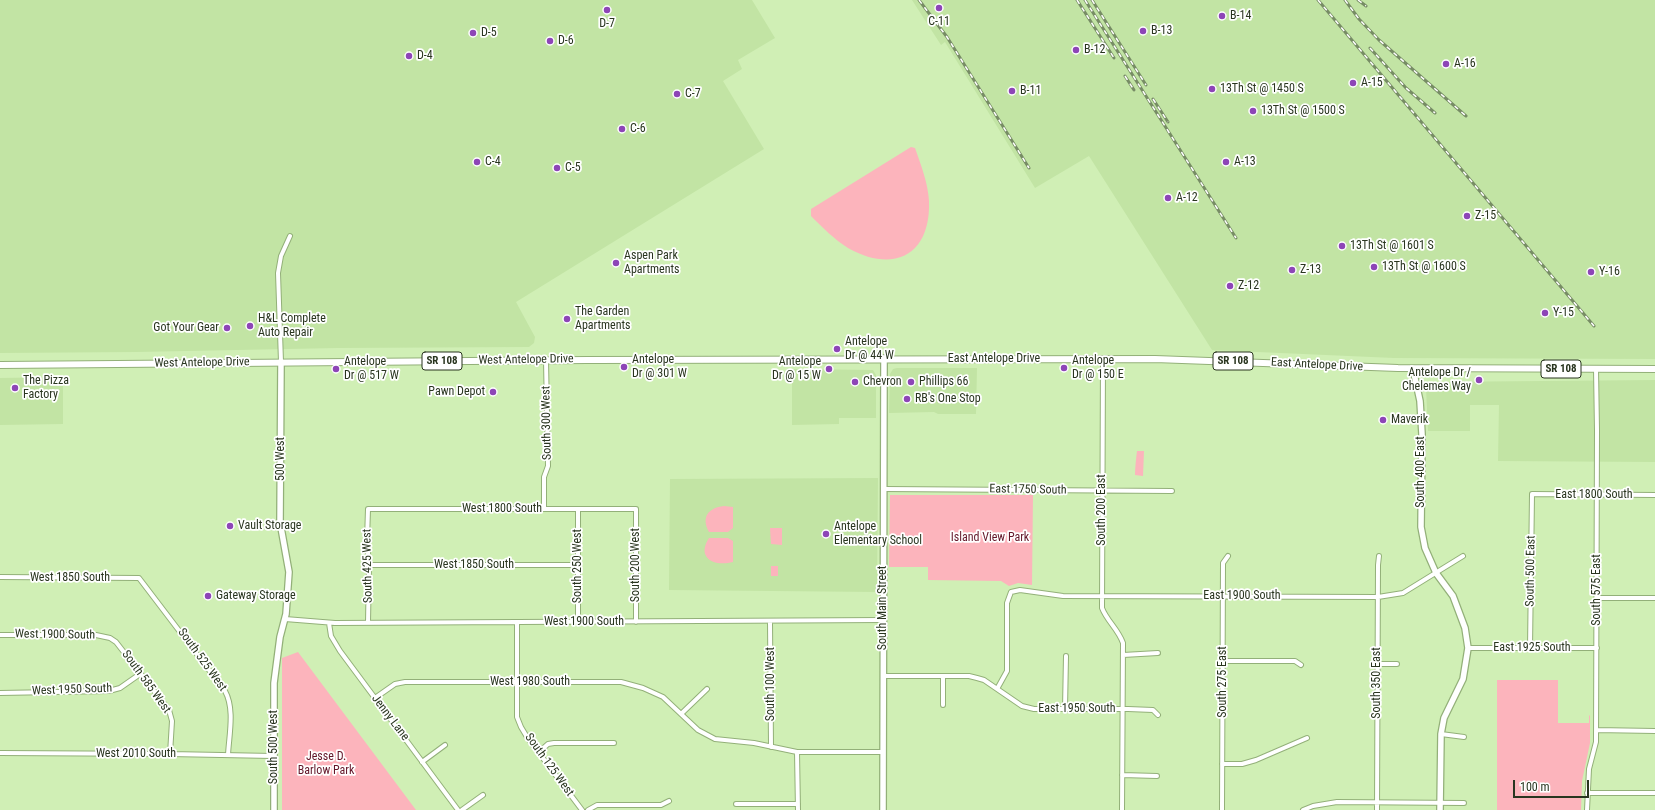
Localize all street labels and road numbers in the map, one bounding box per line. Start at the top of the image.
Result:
road number: SR 108 [422,352,462,370]
street label: West Antelope Drive [478,352,574,368]
street label: East Antelope Drive [948,352,1040,366]
road number: SR 108 [1213,352,1253,370]
street label: West Antelope Drive [154,355,250,371]
street label: East Antelope Drive [1270,355,1364,375]
road number: SR 108 [1541,360,1581,378]
street label: South 300 West [539,386,555,460]
street label: South 400 East [1414,436,1428,508]
street label: 500 West [274,437,288,481]
street label: South 200 East [1095,474,1109,546]
street label: East 1750 South [989,482,1067,498]
street label: East 1800 South [1555,488,1633,502]
street label: West 1800 South [462,502,542,516]
street label: South 200 West [629,528,643,602]
street label: South 425 West [360,529,376,603]
street label: South 250 West [571,529,585,603]
street label: South 500 East [1523,535,1539,607]
street label: South 575 East [1590,554,1604,626]
street label: West 1850 South [434,558,514,572]
street label: South Main Street [876,566,890,650]
street label: West 1850 South [30,571,110,585]
street label: East 1900 South [1203,589,1281,603]
street label: West 1900 South [544,615,624,629]
street label: South 525 West [174,626,230,694]
street label: West 1900 South [15,627,95,643]
street label: East 1925 South [1493,641,1571,655]
street label: South 275 East [1216,646,1230,718]
street label: South 100 West [764,647,778,721]
street label: South 350 East [1370,647,1384,719]
street label: South 585 West [118,648,174,716]
street label: West 1980 South [490,675,570,689]
street label: West 1950 South [32,681,112,699]
street label: Jenny Lane [368,692,412,744]
street label: East 1950 South [1038,702,1116,716]
street label: South 500 West [267,710,281,784]
street label: South 125 West [521,731,577,799]
street label: West 2010 South [96,747,176,761]

